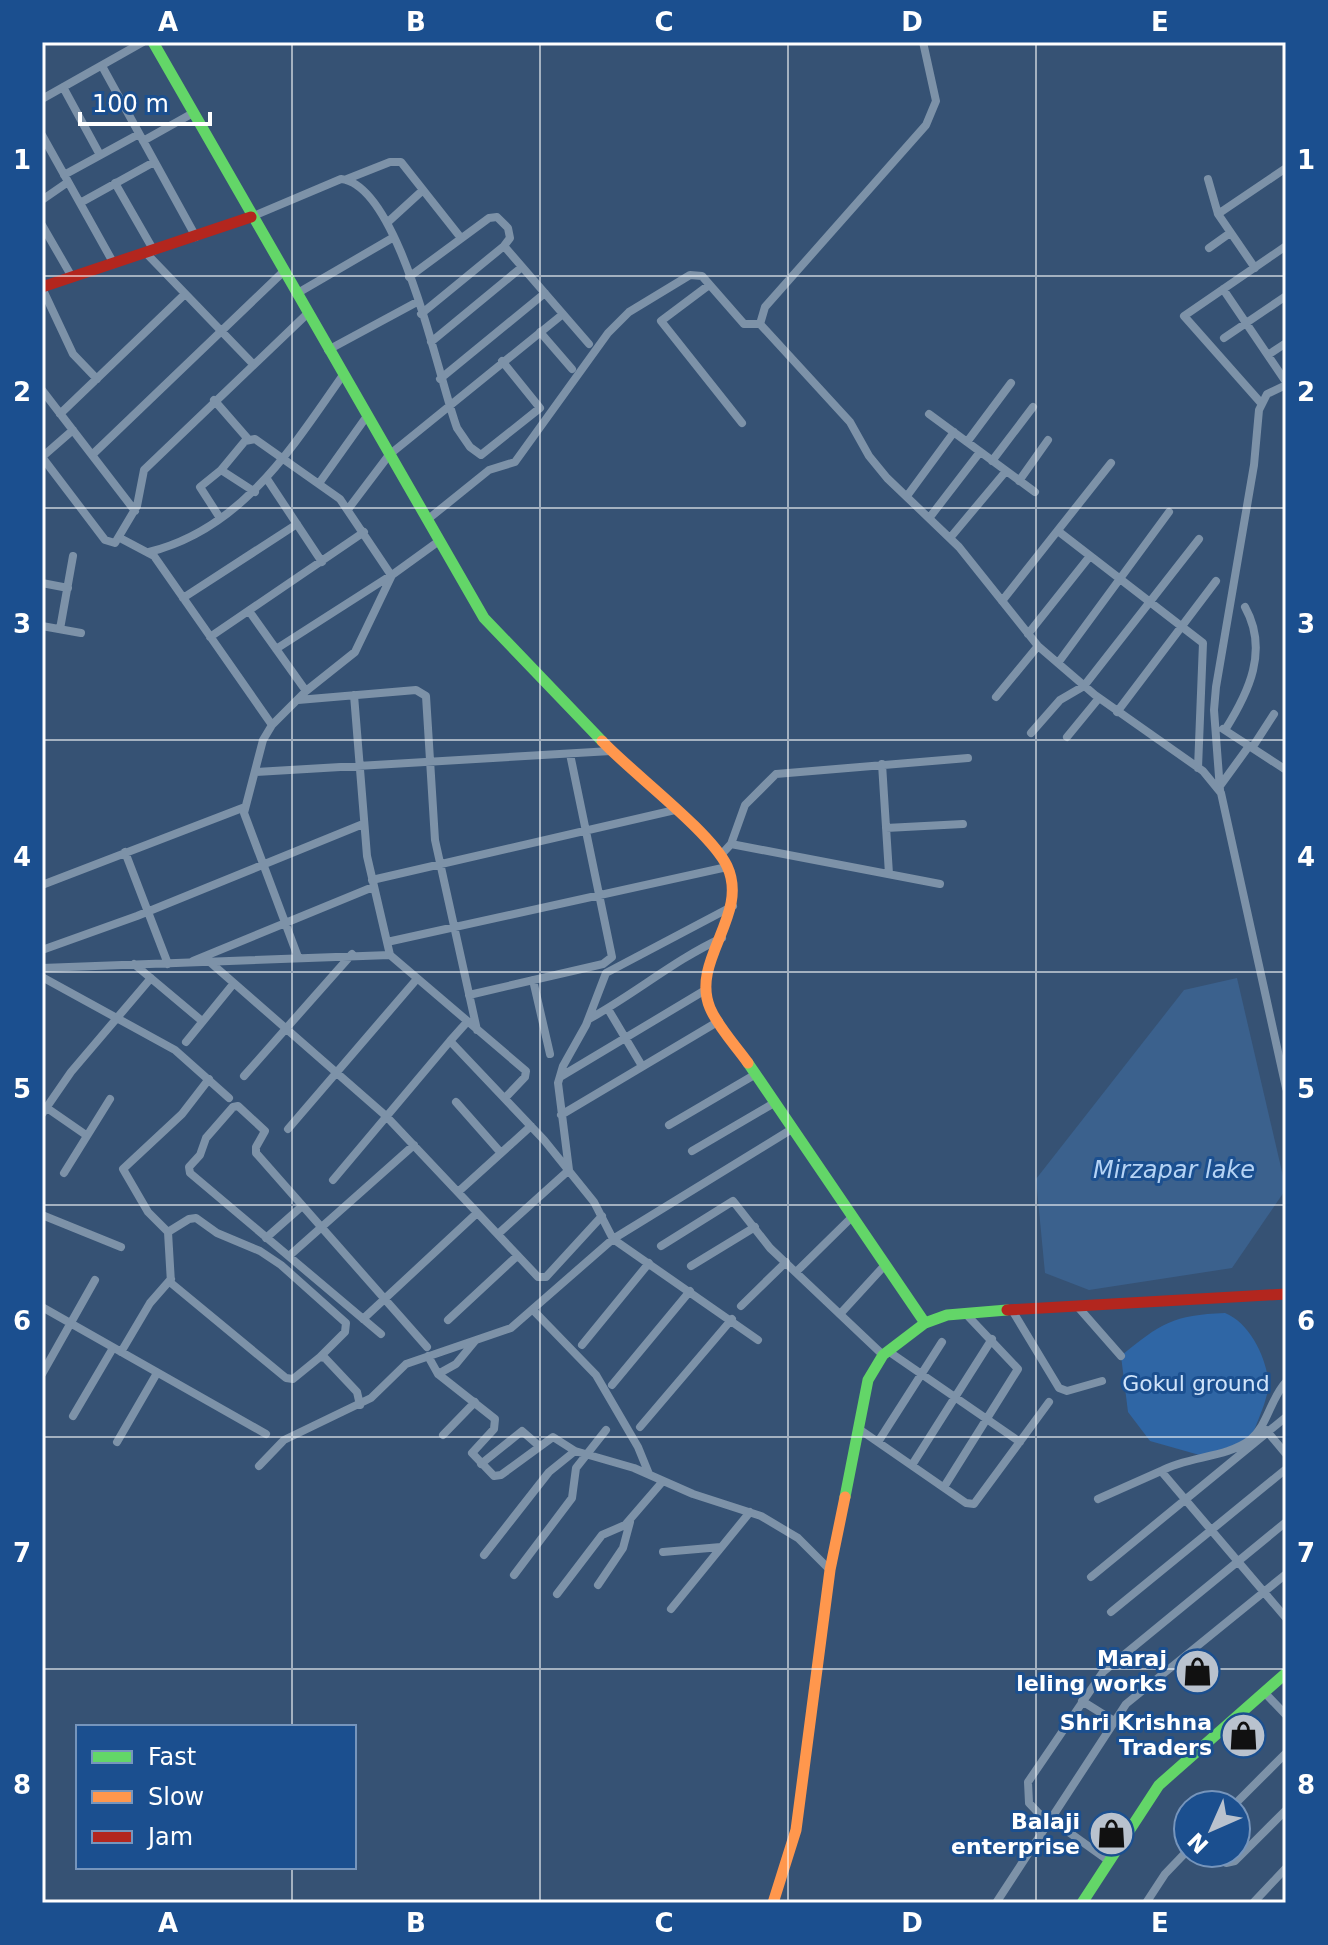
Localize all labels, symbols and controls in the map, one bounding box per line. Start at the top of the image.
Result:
text: A [158,7,178,37]
text: B [406,7,426,37]
text: C [654,7,674,37]
text: D [901,7,923,37]
text: E [1151,7,1169,37]
scale bar [80,76,210,126]
text: 100 m [92,90,169,118]
text: 1 [13,145,31,175]
text: 1 [1297,145,1315,175]
text: 2 [13,377,31,407]
text: 2 [1297,377,1315,407]
text: 3 [13,609,31,639]
text: 3 [1297,609,1315,639]
text: 4 [13,842,31,872]
text: 4 [1297,842,1315,872]
text: 5 [13,1074,31,1104]
text: 5 [1297,1074,1315,1104]
water label: Mirzapar lake [1093,1156,1255,1184]
text: 6 [13,1306,31,1336]
text: 6 [1297,1306,1315,1336]
park label: Gokul ground [1122,1371,1270,1396]
text: 7 [13,1538,31,1568]
text: 7 [1297,1538,1315,1568]
place label: Maraj leling works [1016,1646,1167,1696]
shop icon: Maraj leling works [1174,1647,1222,1695]
place label: Shri Krishna Traders [1060,1710,1212,1760]
shop icon: Shri Krishna Traders [1219,1711,1267,1759]
legend [76,1725,356,1869]
text: Fast [148,1743,196,1771]
text: 8 [13,1770,31,1800]
text: 8 [1297,1770,1315,1800]
text: Slow [148,1783,204,1811]
north arrow [1172,1789,1252,1869]
place label: Balaji enterprise [951,1809,1080,1859]
shop icon: Balaji enterprise [1087,1810,1135,1858]
text: Jam [146,1823,193,1851]
text: N [1183,1827,1214,1858]
text: A [158,1908,178,1938]
text: B [406,1908,426,1938]
text: C [654,1908,674,1938]
text: D [901,1908,923,1938]
text: E [1151,1908,1169,1938]

